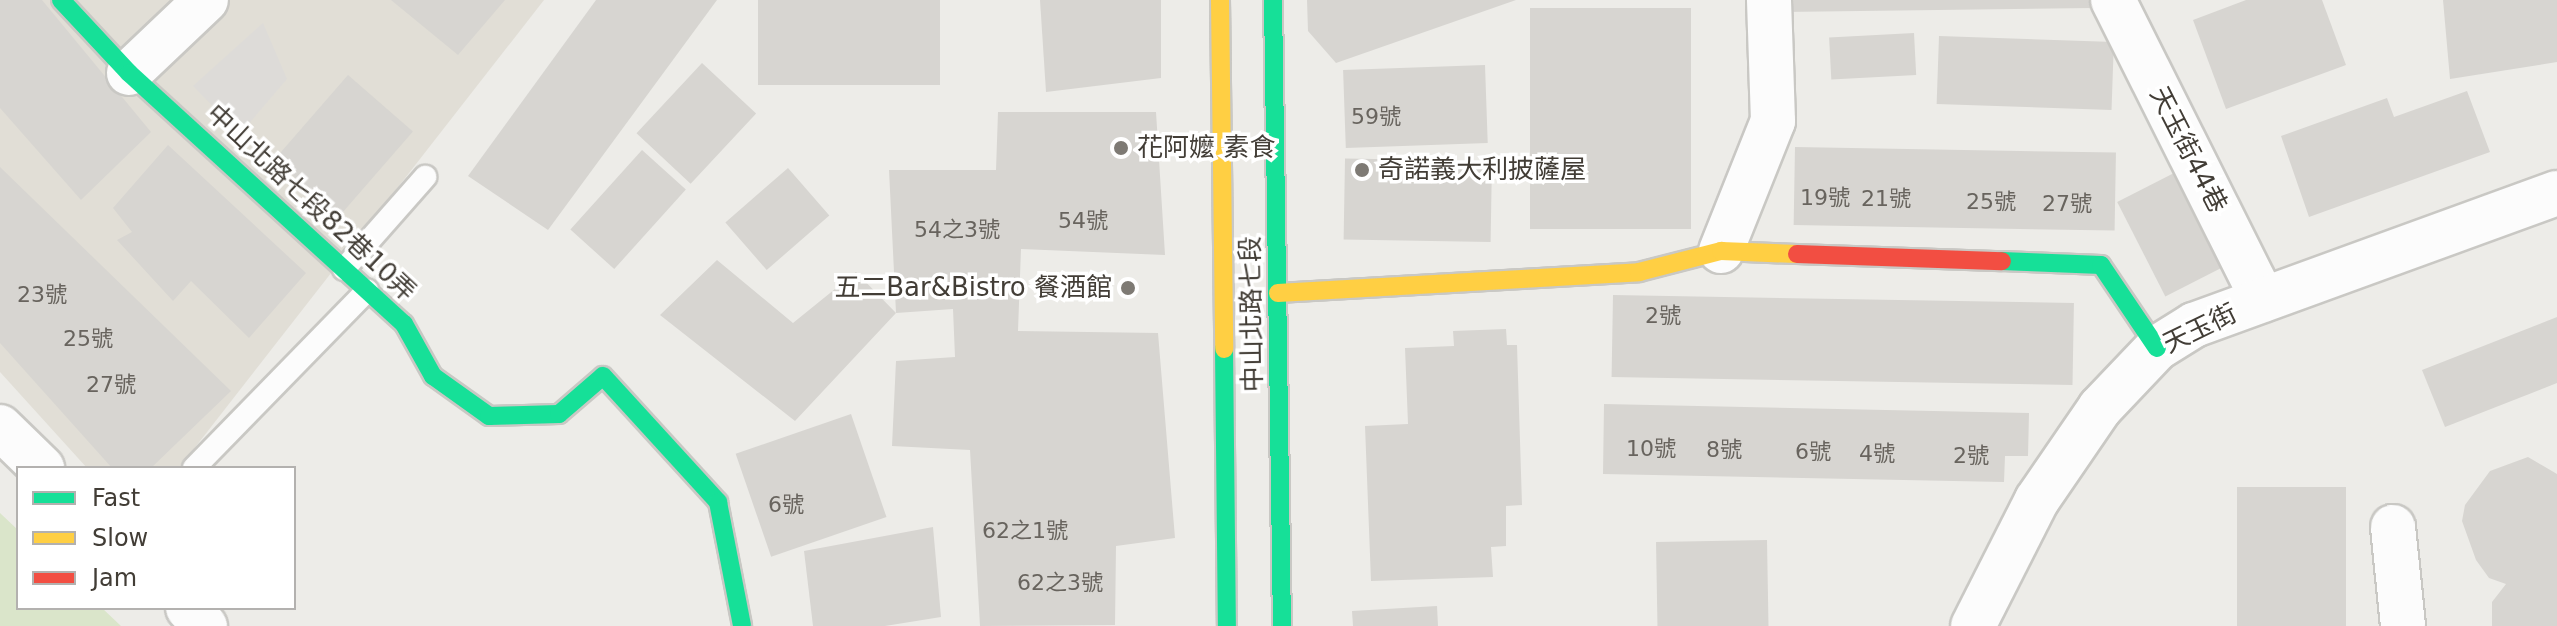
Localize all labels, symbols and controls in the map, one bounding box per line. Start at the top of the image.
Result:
street label: 天玉街44巷 [2143,82,2233,218]
street label: 中山北路七段82巷10弄 [200,98,422,308]
house number: 59號 [1351,104,1401,130]
place label: 花阿嬤 素食 [1137,132,1275,164]
marker: 花阿嬤 素食 [1112,139,1130,157]
place label: 奇諾義大利披薩屋 [1378,154,1586,186]
marker: 奇諾義大利披薩屋 [1353,161,1371,179]
house number: 19號 [1800,185,1850,211]
house number: 21號 [1861,186,1911,212]
house number: 25號 [1966,189,2016,215]
house number: 27號 [2042,191,2092,217]
house number: 54號 [1058,208,1108,234]
house number: 54之3號 [914,217,1000,243]
street label: 中山北路七段 [1235,236,1269,392]
place label: 五二Bar&Bistro 餐酒館 [834,272,1112,304]
marker: 五二Bar&Bistro 餐酒館 [1119,279,1137,297]
house number: 23號 [17,282,67,308]
street label: 天玉街 [2158,298,2242,360]
house number: 2號 [1645,303,1681,329]
house number: 25號 [63,326,113,352]
house number: 27號 [86,372,136,398]
house number: 10號 [1626,436,1676,462]
house number: 8號 [1706,437,1742,463]
house number: 6號 [1795,439,1831,465]
house number: 4號 [1859,441,1895,467]
house number: 2號 [1953,443,1989,469]
legend [16,466,296,610]
text: Fast [92,484,140,512]
house number: 6號 [768,492,804,518]
house number: 62之1號 [982,518,1068,544]
text: Slow [92,524,148,552]
text: Jam [92,564,137,592]
house number: 62之3號 [1017,570,1103,596]

